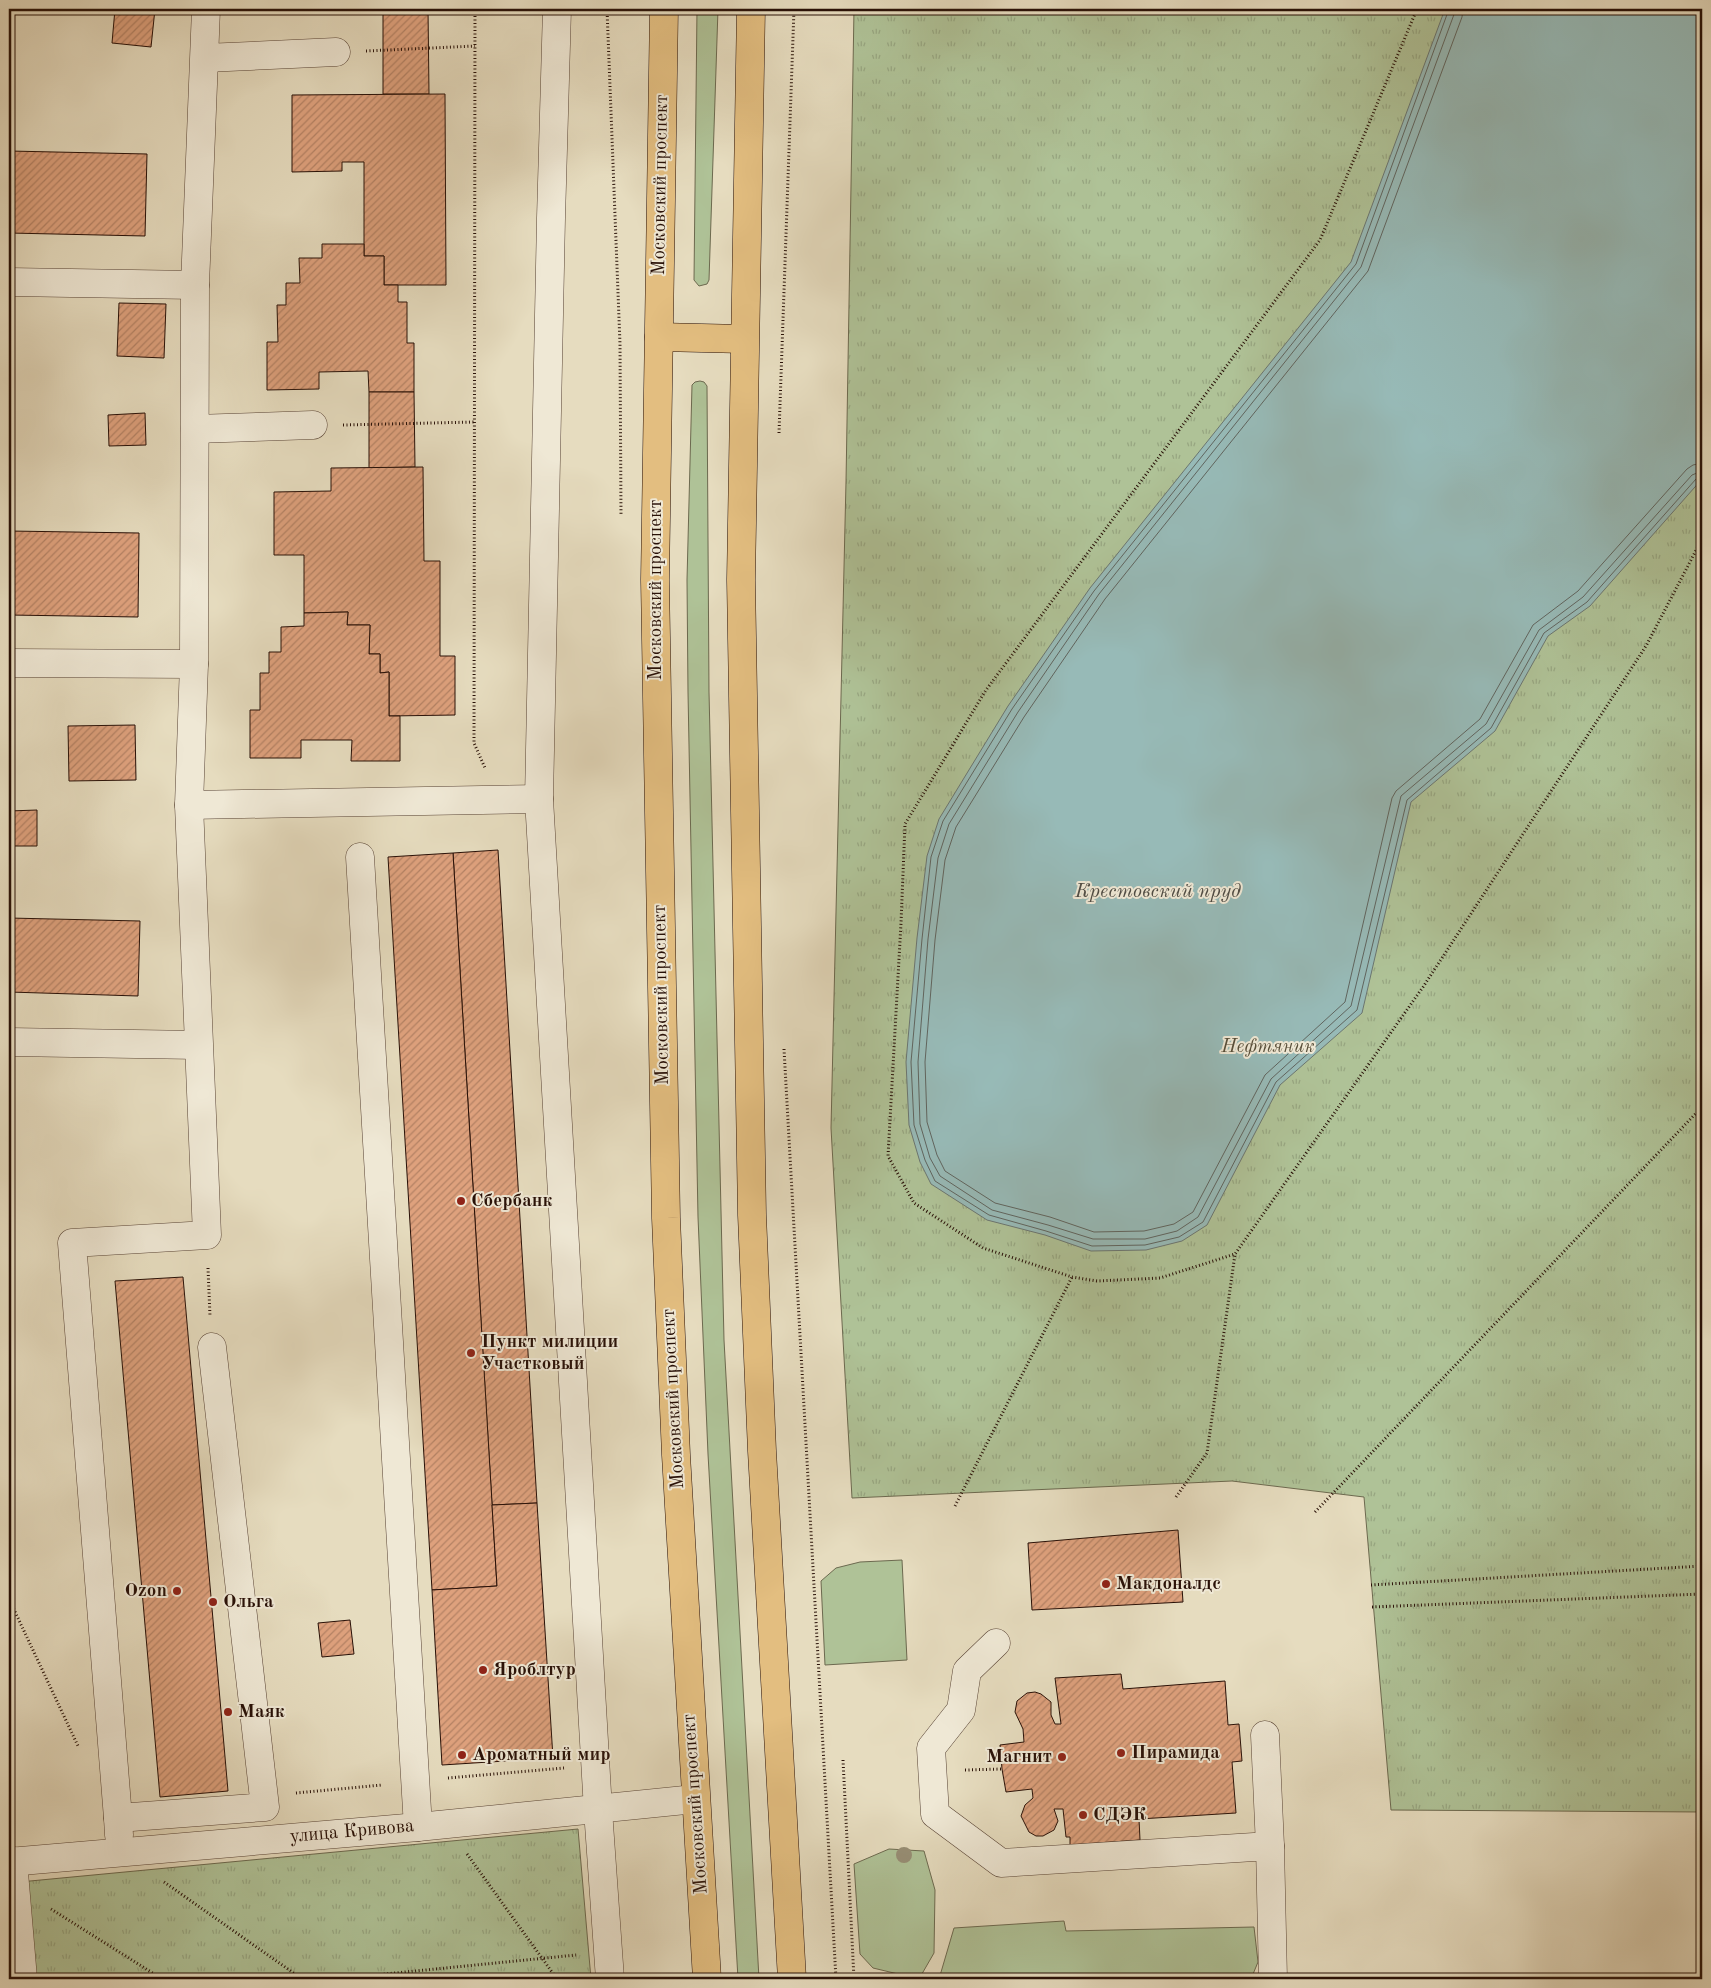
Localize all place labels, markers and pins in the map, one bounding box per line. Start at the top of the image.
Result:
place label: Сбербанк [471,1192,553,1211]
marker: Сбербанк [455,1195,467,1207]
place label: Пункт милиции Участковый [481,1333,618,1374]
marker: Пункт милиции Участковый [465,1347,477,1359]
place label: Макдоналдс [1116,1575,1221,1594]
marker: Макдоналдс [1100,1578,1112,1590]
place label: Ozon [125,1582,167,1601]
marker: Ozon [171,1585,183,1597]
place label: Ольга [223,1593,274,1612]
marker: Ольга [207,1596,219,1608]
place label: Яроблтур [493,1661,576,1680]
marker: Яроблтур [477,1664,489,1676]
place label: Маяк [238,1703,285,1722]
marker: Маяк [222,1706,234,1718]
place label: Пирамида [1131,1744,1220,1763]
place label: Ароматный мир [472,1746,611,1765]
marker: Пирамида [1115,1747,1127,1759]
place label: Магнит [986,1748,1052,1767]
marker: Ароматный мир [456,1749,468,1761]
marker: Магнит [1056,1751,1068,1763]
place label: СДЭК [1093,1806,1146,1825]
marker: СДЭК [1077,1809,1089,1821]

